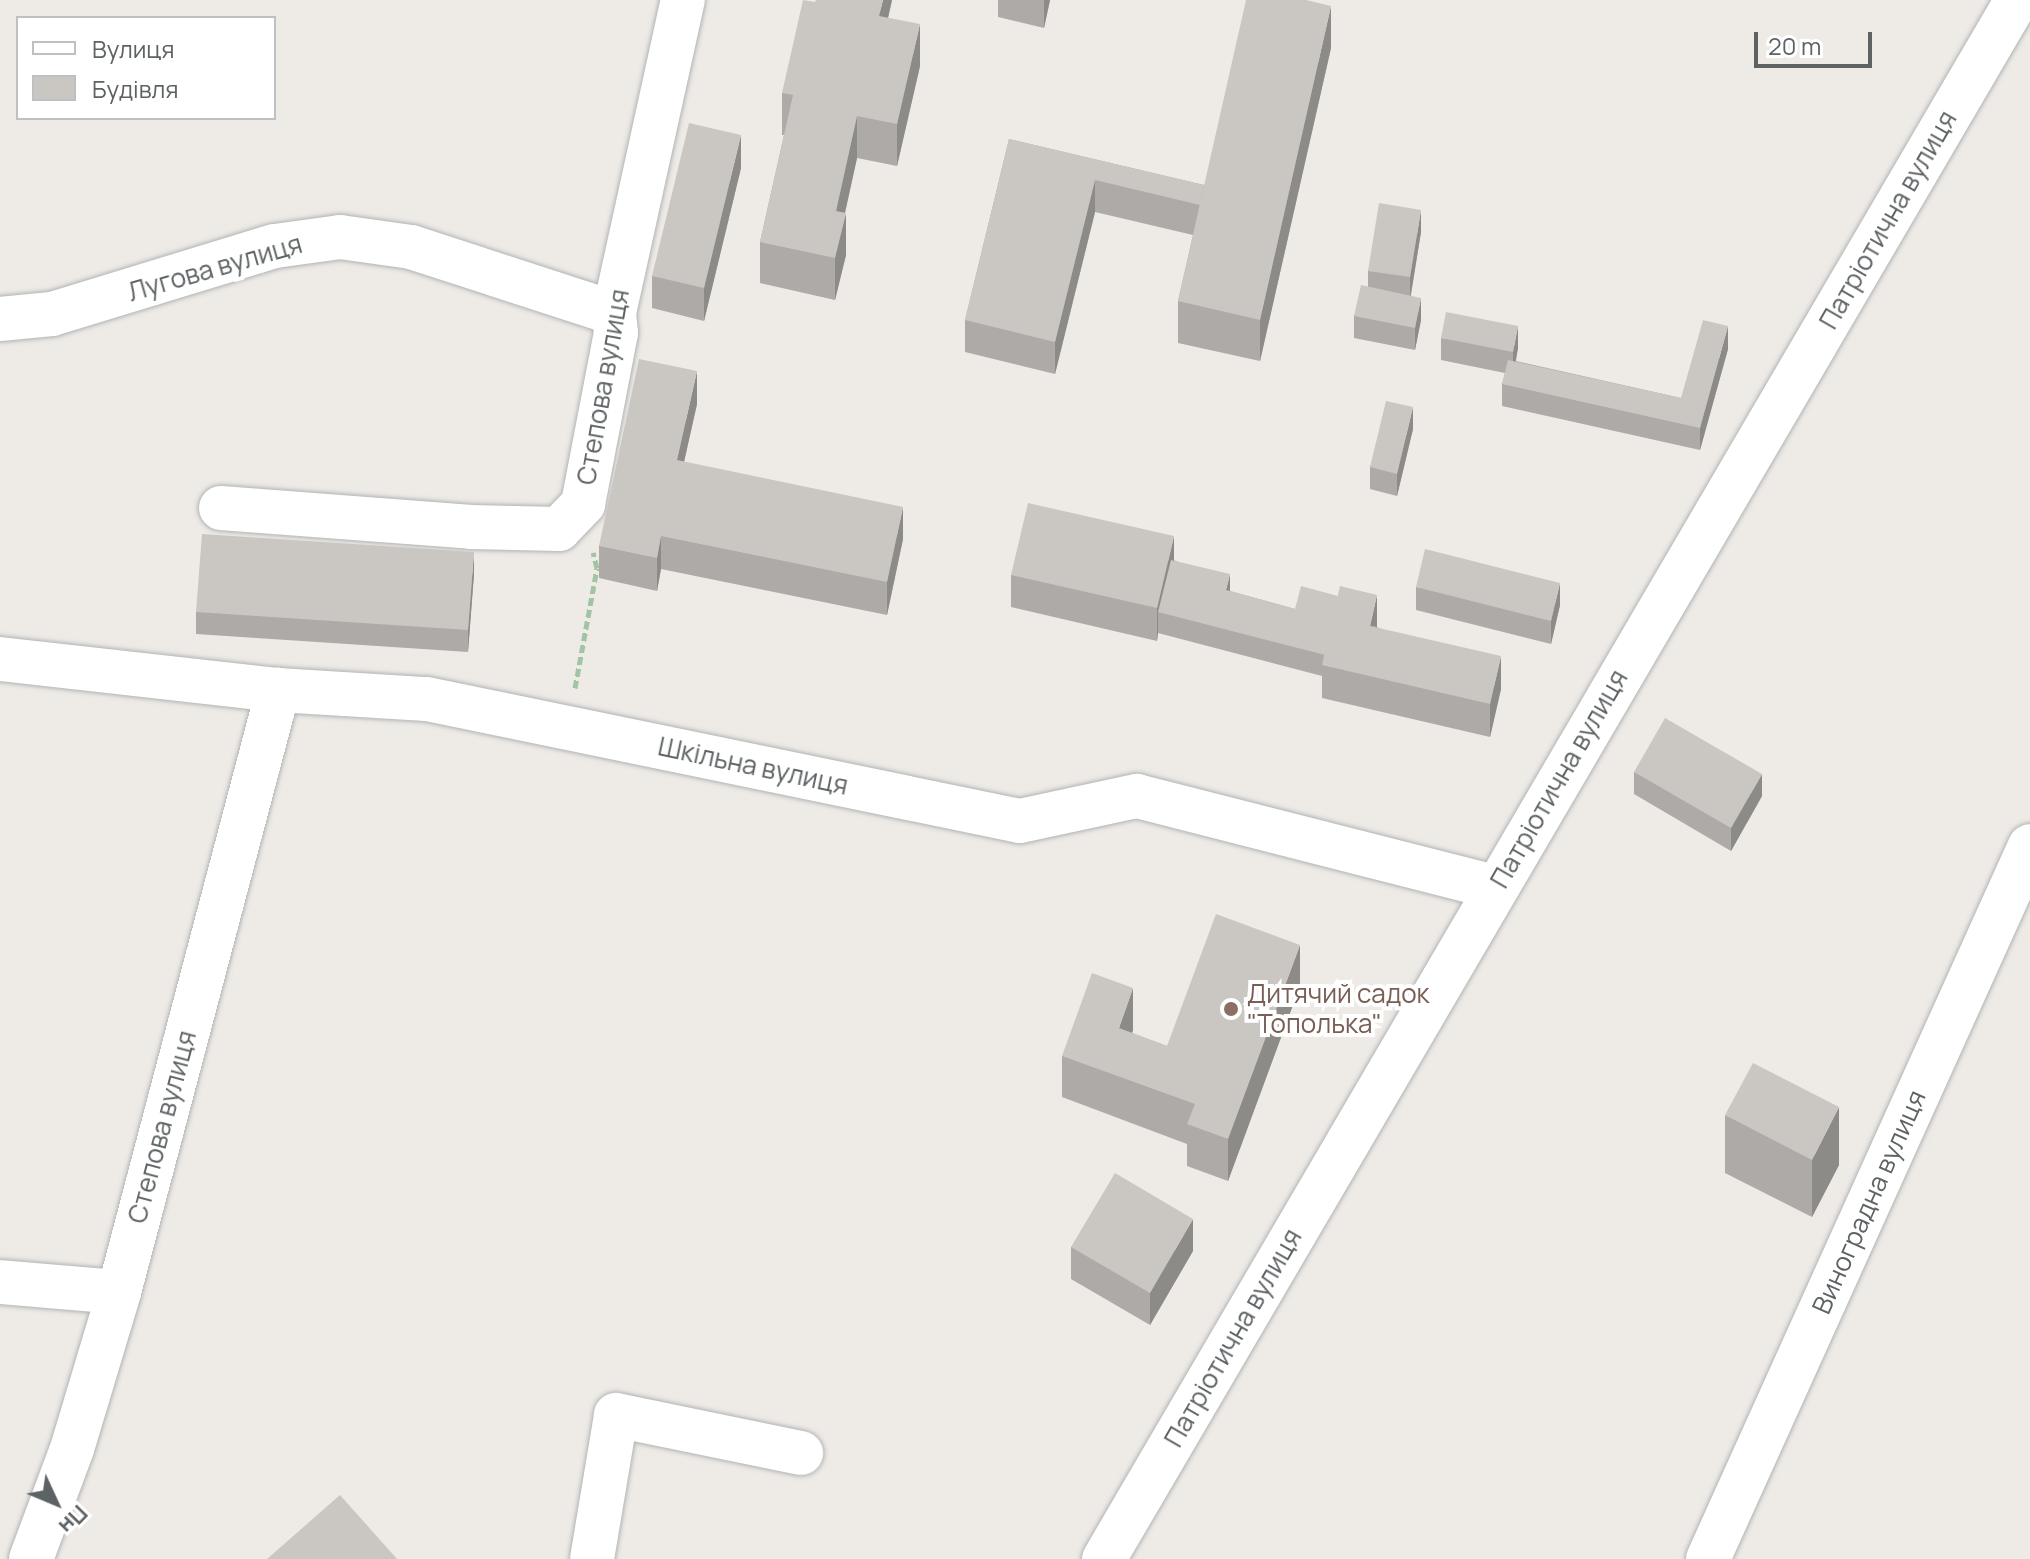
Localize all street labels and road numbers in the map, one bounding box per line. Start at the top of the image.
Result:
street label: Патріотична вулиця [1813,105,1963,335]
street label: Лугова вулиця [124,228,306,308]
street label: Степова вулиця [570,287,636,487]
street label: Патріотична вулиця [1484,664,1634,894]
street label: Шкільна вулиця [655,731,851,801]
street label: Степова вулиця [121,1027,203,1227]
street label: Виноградна вулиця [1806,1085,1932,1319]
street label: Патріотична вулиця [1158,1223,1308,1453]

